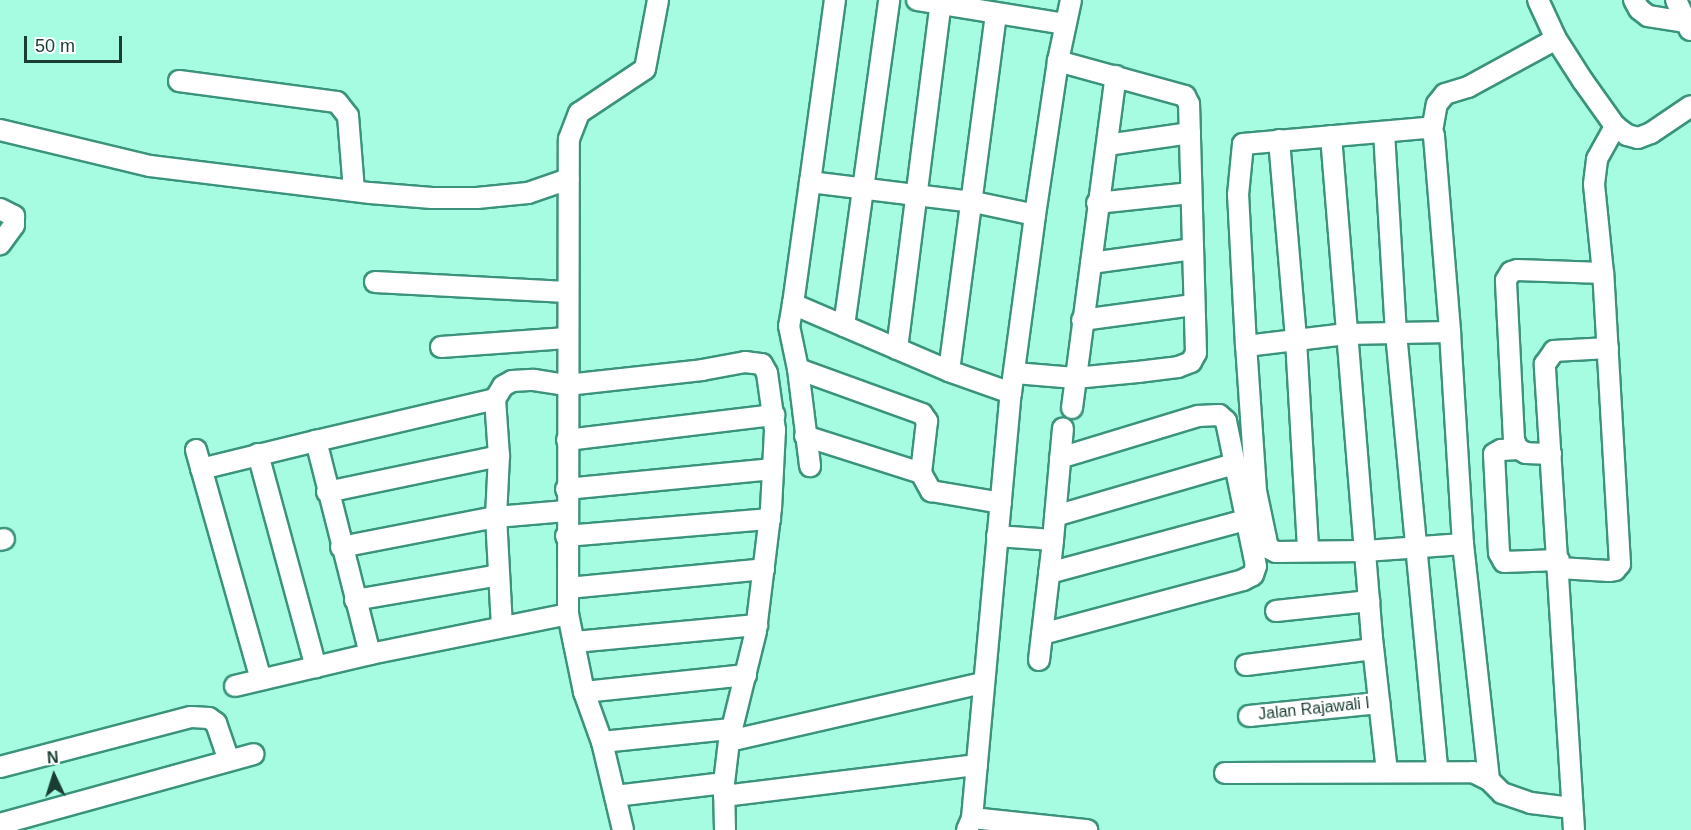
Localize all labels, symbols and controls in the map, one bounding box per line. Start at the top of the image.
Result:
scale bar [27,24,124,62]
text: 50 m [35,36,75,56]
street label: Jalan Rajawali I [1257,694,1371,724]
north arrow [24,746,84,806]
text: N [46,749,59,766]

